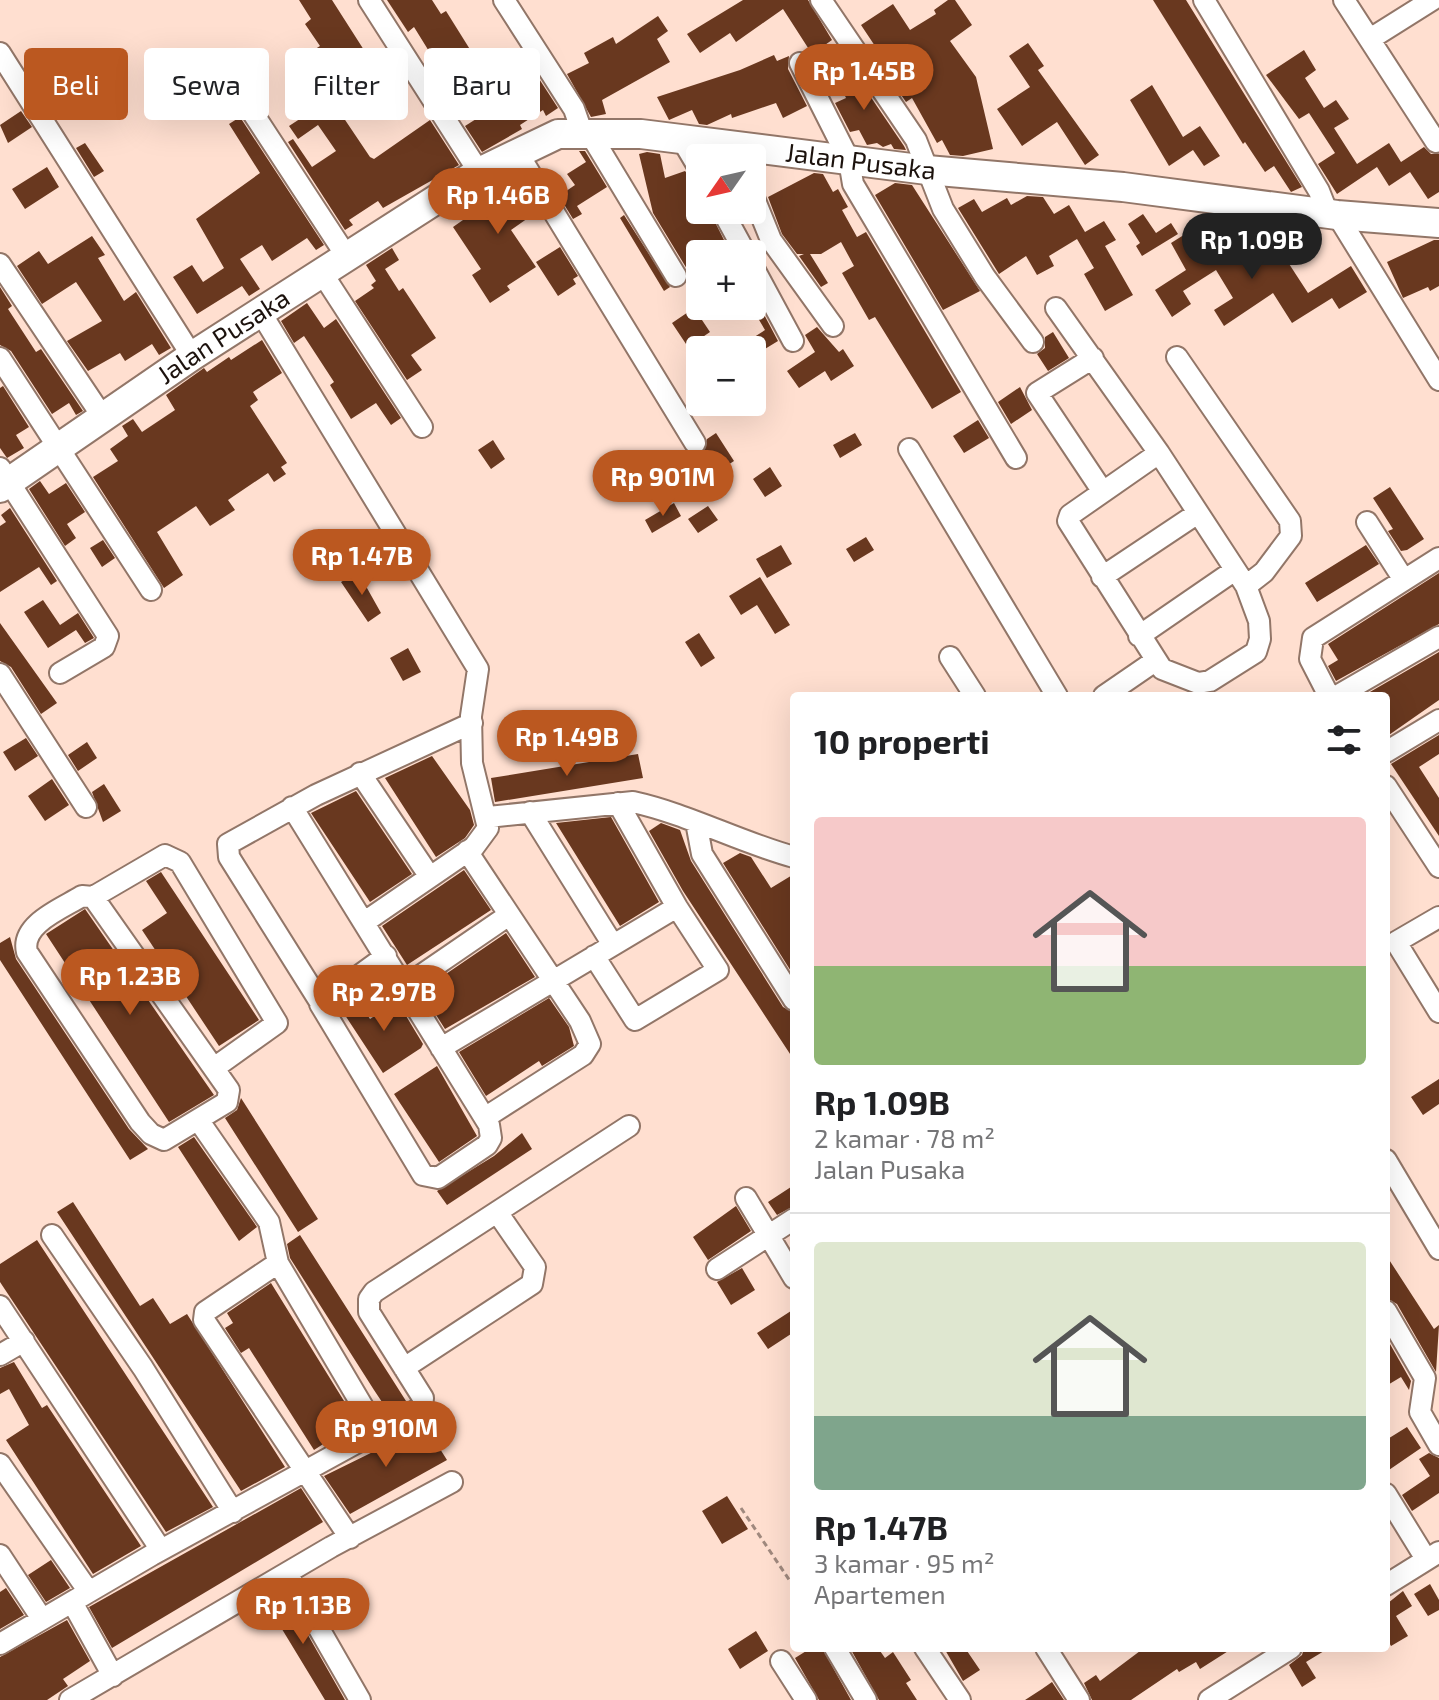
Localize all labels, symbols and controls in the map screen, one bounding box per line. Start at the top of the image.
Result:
pin: Rp 1.45B [781,44,947,112]
chip: Beli [24,48,128,120]
chip: Sewa [144,48,269,120]
chip: Filter [285,48,408,120]
chip: Baru [424,48,540,120]
text: Rp 1.45B [812,54,916,85]
street label: Jalan Pusaka [784,135,937,185]
north arrow [686,144,766,224]
map controls [686,144,766,416]
pin: Rp 1.46B [415,168,581,236]
text: Rp 1.46B [446,178,550,209]
pin: Rp 1.09B [1169,213,1335,281]
text: Rp 1.09B [1200,223,1304,254]
button: + [686,240,766,320]
street label: Jalan Pusaka [151,281,294,389]
button: − [686,336,766,416]
pin: Rp 901M [589,450,737,518]
text: Rp 901M [611,460,715,491]
pin: Rp 1.47B [279,529,445,597]
text: Rp 1.47B [311,539,413,570]
pin: Rp 1.49B [484,710,650,778]
icon: filters [1322,718,1366,762]
text: Rp 1.49B [515,720,619,751]
text: 10 properti [814,720,990,761]
icon: home [1018,869,1162,1013]
pin: Rp 1.23B [47,949,213,1017]
text: Rp 1.23B [79,959,181,990]
pin: Rp 2.97B [301,965,467,1033]
text: Rp 2.97B [331,975,437,1006]
text: Rp 1.09B [814,1081,950,1122]
text: 2 kamar · 78 m² [814,1122,995,1153]
text: Jalan Pusaka [814,1153,965,1184]
icon: home [1018,1294,1162,1438]
pin: Rp 910M [312,1401,460,1469]
text: Rp 910M [334,1411,438,1442]
text: Rp 1.47B [814,1506,948,1547]
text: 3 kamar · 95 m² [814,1547,995,1578]
pin: Rp 1.13B [220,1578,386,1646]
text: Apartemen [814,1578,946,1609]
text: Rp 1.13B [254,1588,352,1619]

